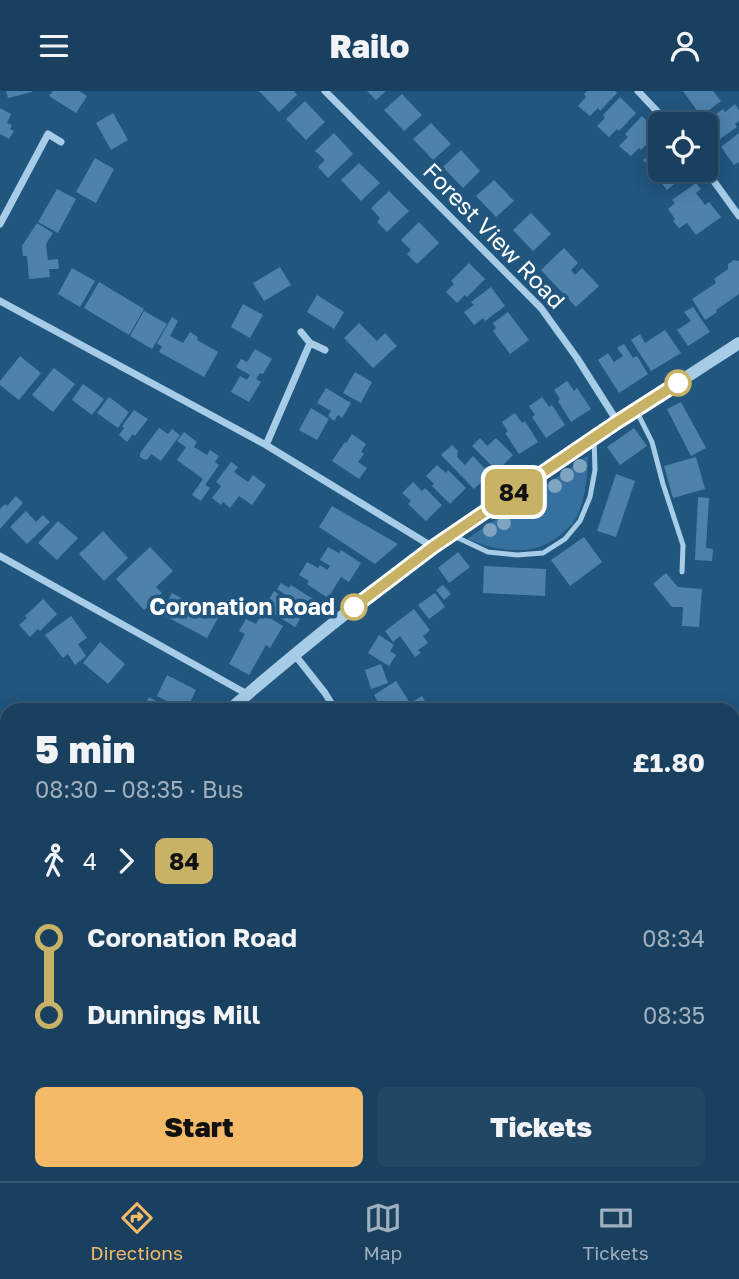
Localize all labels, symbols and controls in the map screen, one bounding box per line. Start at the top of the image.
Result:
icon: menu [35,27,73,65]
text: Railo [330,27,409,65]
icon: person [666,27,704,65]
map controls [648,112,718,182]
button: locate [648,112,718,182]
street label: Forest View Road [418,157,571,314]
unlabelled marker [665,370,691,396]
line badge: 84 [482,469,546,515]
text: 84 [499,477,529,506]
place label: Coronation Road [149,592,335,620]
marker: Coronation Road [341,594,367,620]
text: 5 min [35,726,135,771]
text: £1.80 [633,747,705,778]
text: 08:30 – 08:35 · Bus [35,775,244,803]
icon: walk [35,842,73,880]
icon: forward [107,842,145,880]
text: 84 [169,846,199,875]
text: 4 [83,847,97,875]
text: Coronation Road [87,922,297,953]
text: 08:34 [642,924,705,952]
text: Dunnings Mill [87,999,260,1030]
text: 08:35 [643,1001,705,1029]
button: Start [35,1087,363,1167]
button: Tickets [377,1087,705,1167]
tab: Directions [90,1199,183,1264]
tab: Map [363,1199,402,1264]
tab: Tickets [583,1199,649,1264]

